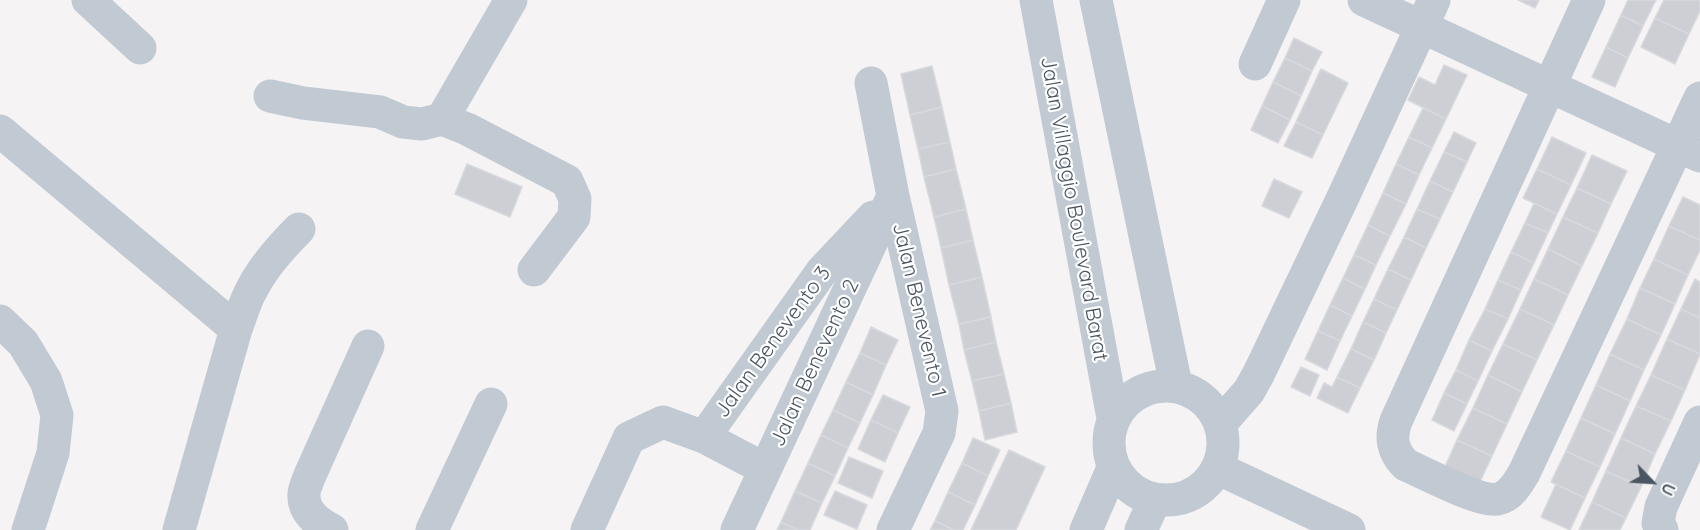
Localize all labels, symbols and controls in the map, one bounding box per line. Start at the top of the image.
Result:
street label: Jalan Villaggio Boulevard Barat [1035,55,1113,363]
street label: Jalan Benevento 1 [887,221,951,399]
street label: Jalan Benevento 3 [710,261,836,423]
street label: Jalan Benevento 2 [765,275,865,451]
north arrow [1622,452,1682,512]
text: U [1657,480,1680,499]

